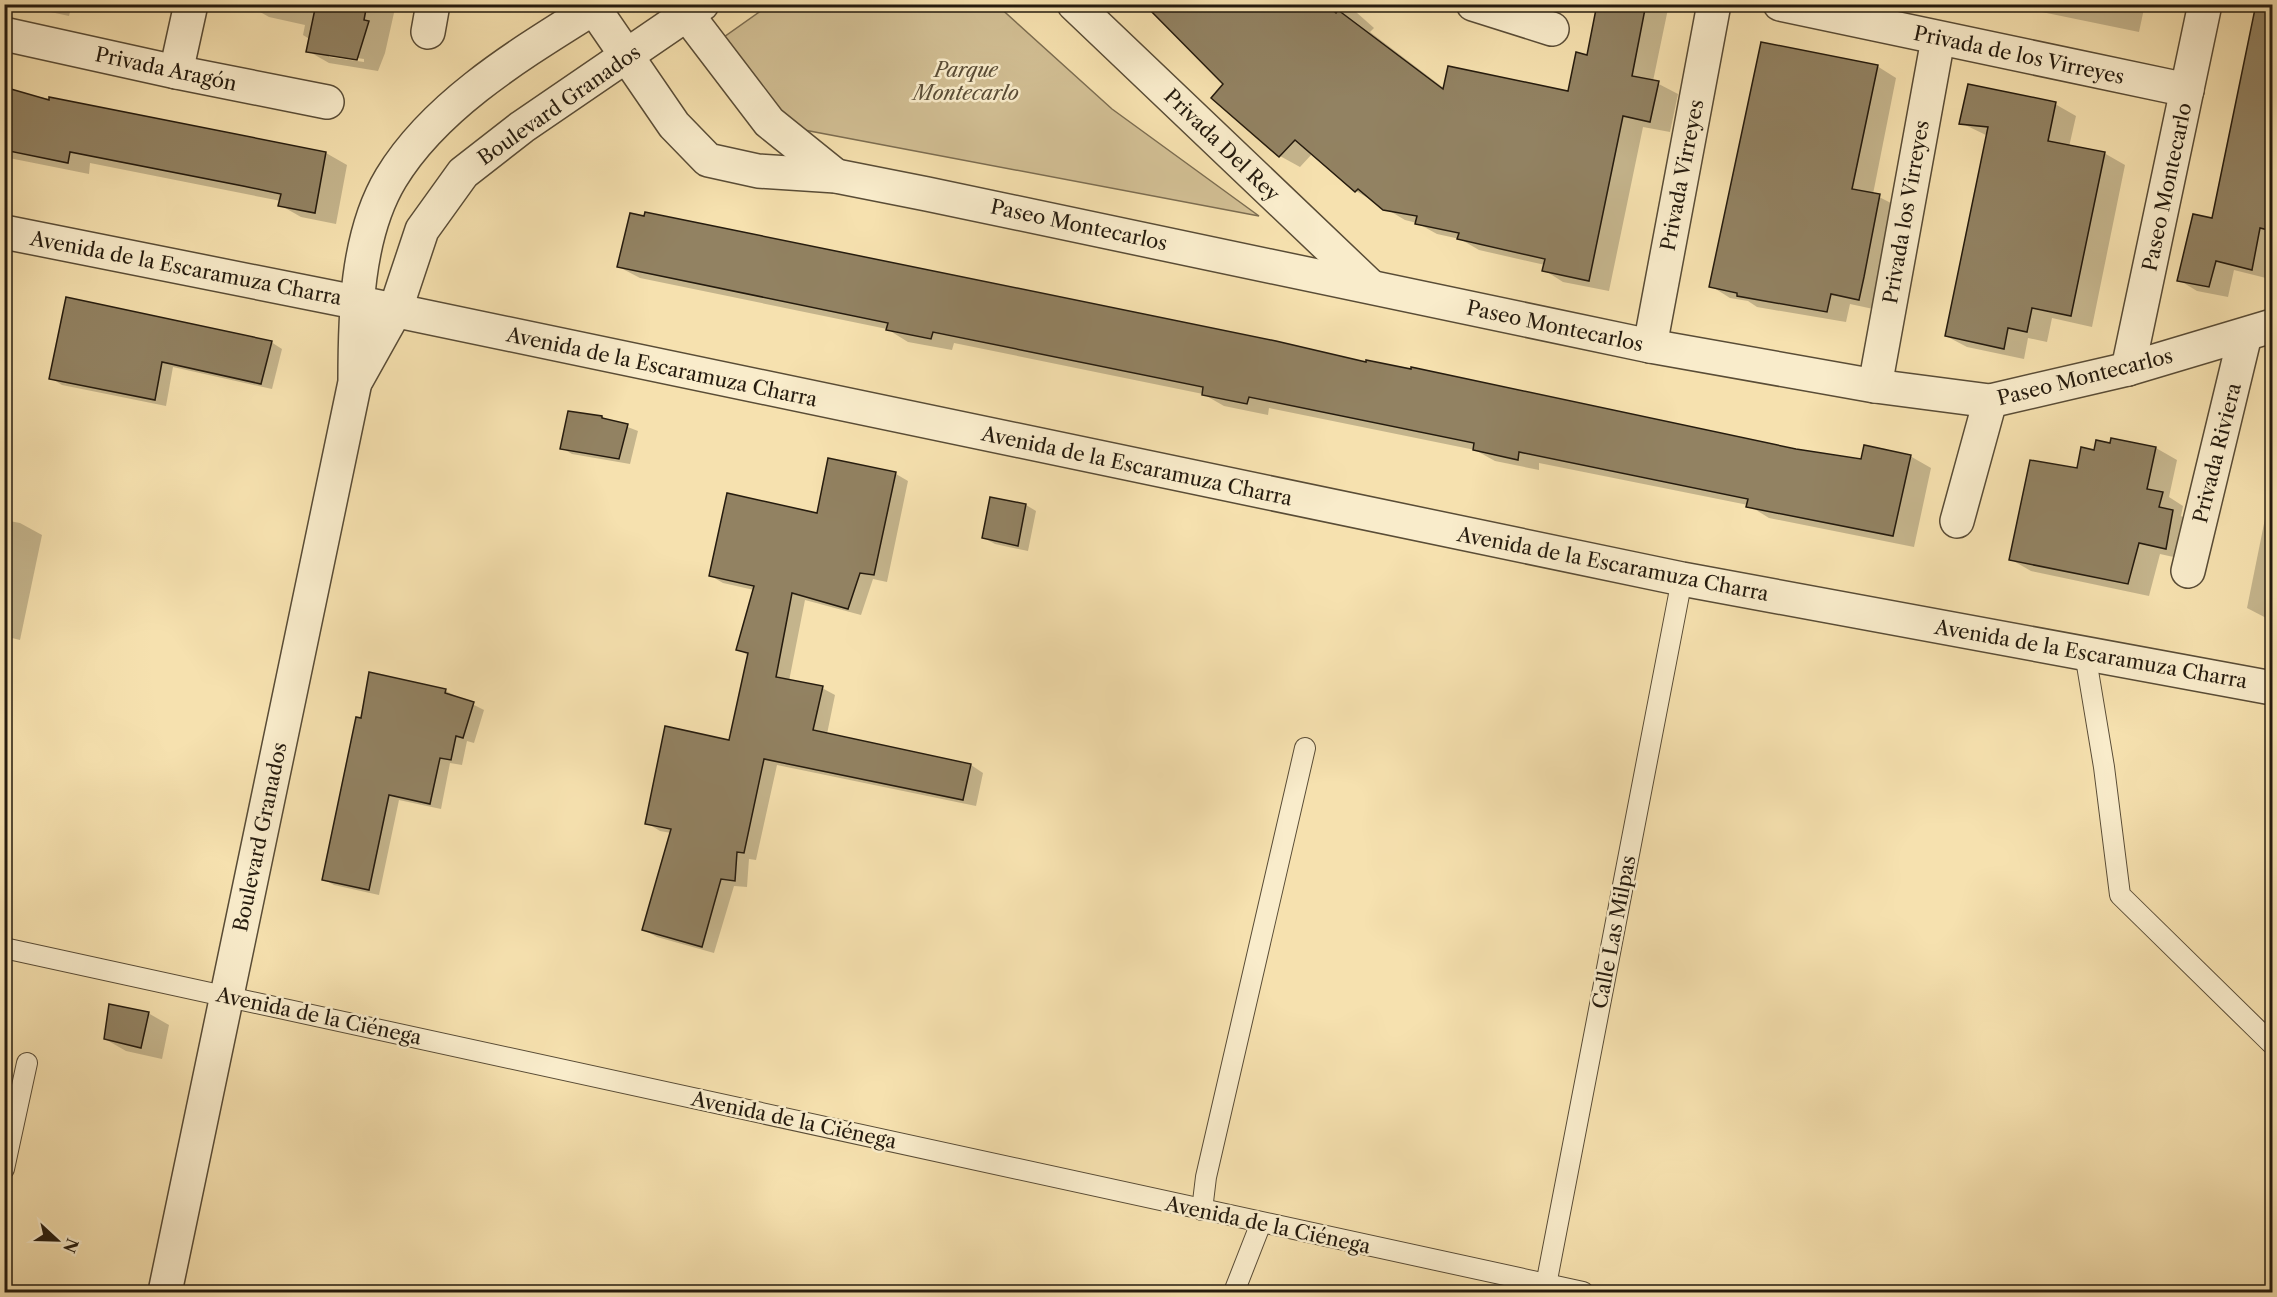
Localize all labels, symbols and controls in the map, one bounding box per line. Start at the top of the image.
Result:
street label: Privada de los Virreyes [1911,21,2127,89]
street label: Boulevard Granados [473,40,645,170]
street label: Privada Aragón [93,42,240,96]
park label: Parque Montecarlo [911,58,1019,105]
street label: Privada Del Rey [1159,84,1285,207]
street label: Privada Virreyes [1656,97,1708,253]
street label: Paseo Montecarlo [2137,101,2197,273]
street label: Privada los Virreyes [1878,118,1934,306]
street label: Paseo Montecarlos [988,195,1170,255]
street label: Avenida de la Escaramuza Charra [27,226,344,310]
street label: Paseo Montecarlos [1464,296,1646,356]
street label: Avenida de la Escaramuza Charra [504,322,820,412]
street label: Paseo Montecarlos [1995,344,2175,410]
street label: Privada Riviera [2188,380,2246,526]
street label: Avenida de la Escaramuza Charra [979,421,1295,511]
street label: Avenida de la Escaramuza Charra [1454,522,1771,606]
street label: Avenida de la Escaramuza Charra [1932,614,2250,693]
street label: Boulevard Granados [228,740,292,934]
street label: Calle Las Milpas [1587,853,1641,1011]
street label: Avenida de la Ciénega [213,982,424,1050]
street label: Avenida de la Ciénega [688,1086,899,1154]
street label: Avenida de la Ciénega [1162,1191,1373,1259]
north arrow [27,1210,87,1270]
text: N [59,1235,83,1256]

